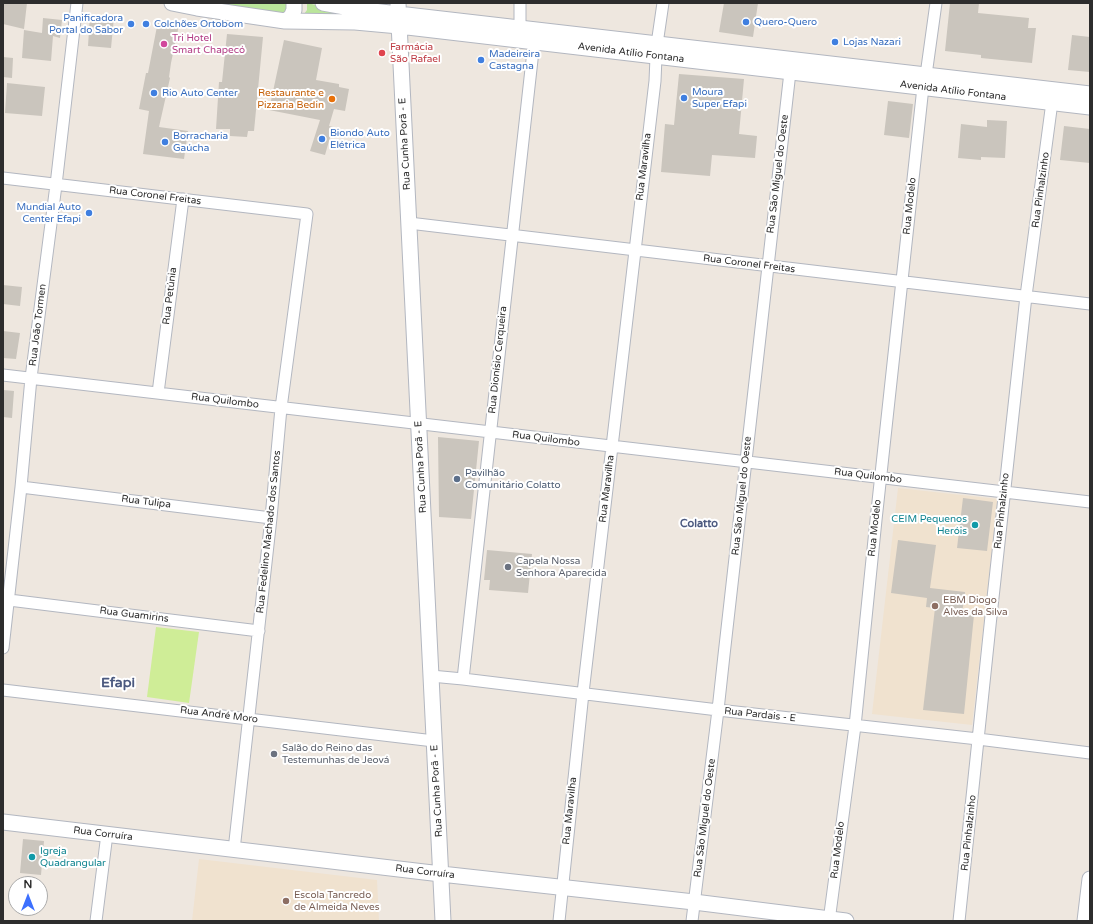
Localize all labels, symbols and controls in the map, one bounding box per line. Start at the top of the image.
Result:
place label: Panificadora Portal do Sabor [49,12,123,36]
place label: Quero-Quero [754,16,817,28]
marker: Quero-Quero [741,17,751,27]
place label: Colchões Ortobom [154,18,243,30]
marker: Panificadora Portal do Sabor [126,19,136,29]
marker: Colchões Ortobom [141,19,151,29]
place label: Tri Hotel Smart Chapecó [172,32,245,56]
place label: Lojas Nazari [843,36,901,48]
marker: Lojas Nazari [830,37,840,47]
marker: Tri Hotel Smart Chapecó [159,39,169,49]
place label: Farmácia São Rafael [390,41,440,64]
street label: Avenida Atílio Fontana [577,41,685,65]
marker: Farmácia São Rafael [377,48,387,58]
place label: Madeireira Castagna [489,48,540,72]
marker: Madeireira Castagna [476,55,486,65]
street label: Avenida Atílio Fontana [899,79,1007,103]
place label: Moura Super Efapi [692,86,747,110]
place label: Rio Auto Center [162,87,238,99]
place label: Restaurante e Pizzaria Bedin [257,87,324,110]
marker: Rio Auto Center [149,88,159,98]
marker: Moura Super Efapi [679,93,689,103]
marker: Restaurante e Pizzaria Bedin [327,94,337,104]
street label: Rua Cunha Porã - E [397,97,413,191]
street label: Rua São Miguel do Oeste [765,114,791,234]
place label: Biondo Auto Elétrica [330,127,390,150]
place label: Borracharia Gaúcha [173,130,228,154]
street label: Rua Maravilha [634,132,654,202]
marker: Biondo Auto Elétrica [317,134,327,144]
marker: Borracharia Gaúcha [160,137,170,147]
street label: Rua Pinhalzinho [1030,151,1052,229]
street label: Rua Modelo [901,177,919,235]
street label: Rua Coronel Freitas [108,184,202,208]
place label: Mundial Auto Center Efapi [17,201,81,224]
marker: Mundial Auto Center Efapi [84,208,94,218]
street label: Rua Coronel Freitas [702,252,796,276]
street label: Rua Petúnia [161,267,179,325]
street label: Rua João Tormen [27,283,49,367]
street label: Rua Dionísio Cerqueira [486,306,510,414]
street label: Rua Quilombo [190,391,260,411]
street label: Rua Cunha Porã - E [413,420,429,514]
street label: Rua Quilombo [511,429,581,449]
street label: Rua São Miguel do Oeste [730,436,754,556]
street label: Rua Fedelino Machado dos Santos [254,450,284,614]
street label: Rua Maravilha [597,454,617,524]
street label: Rua Quilombo [833,466,903,486]
place label: Pavilhão Comunitário Colatto [465,467,561,490]
street label: Rua Pinhalzinho [992,472,1012,550]
marker: Pavilhão Comunitário Colatto [452,474,462,484]
street label: Rua Tulipa [120,493,172,511]
street label: Rua Modelo [866,499,884,557]
place label: CEIM Pequenos Heróis [891,513,967,536]
district label: Colatto [680,517,718,531]
marker: CEIM Pequenos Heróis [970,520,980,530]
place label: Capela Nossa Senhora Aparecida [516,555,607,578]
marker: Capela Nossa Senhora Aparecida [503,562,513,572]
place label: EBM Diogo Alves da Silva [943,594,1008,618]
marker: EBM Diogo Alves da Silva [930,601,940,611]
street label: Rua Guamirins [99,605,169,625]
district label: Efapi [101,675,135,691]
street label: Rua André Moro [179,704,259,726]
street label: Rua Pardais - E [724,705,796,725]
place label: Salão do Reino das Testemunhas de Jeová [282,742,389,766]
street label: Rua Cunha Porã - E [429,744,445,838]
marker: Salão do Reino das Testemunhas de Jeová [269,749,279,759]
street label: Rua São Miguel do Oeste [692,758,718,878]
street label: Rua Maravilha [560,777,580,845]
street label: Rua Pinhalzinho [959,794,979,872]
street label: Rua Modelo [829,821,847,879]
street label: Rua Corruíra [72,824,134,844]
place label: Igreja Quadrangular [40,845,106,868]
marker: Igreja Quadrangular [27,852,37,862]
street label: Rua Corruíra [394,862,456,882]
north arrow [8,876,48,916]
text: N [24,878,32,891]
place label: Escola Tancredo de Almeida Neves [294,889,380,912]
marker: Escola Tancredo de Almeida Neves [281,896,291,906]

